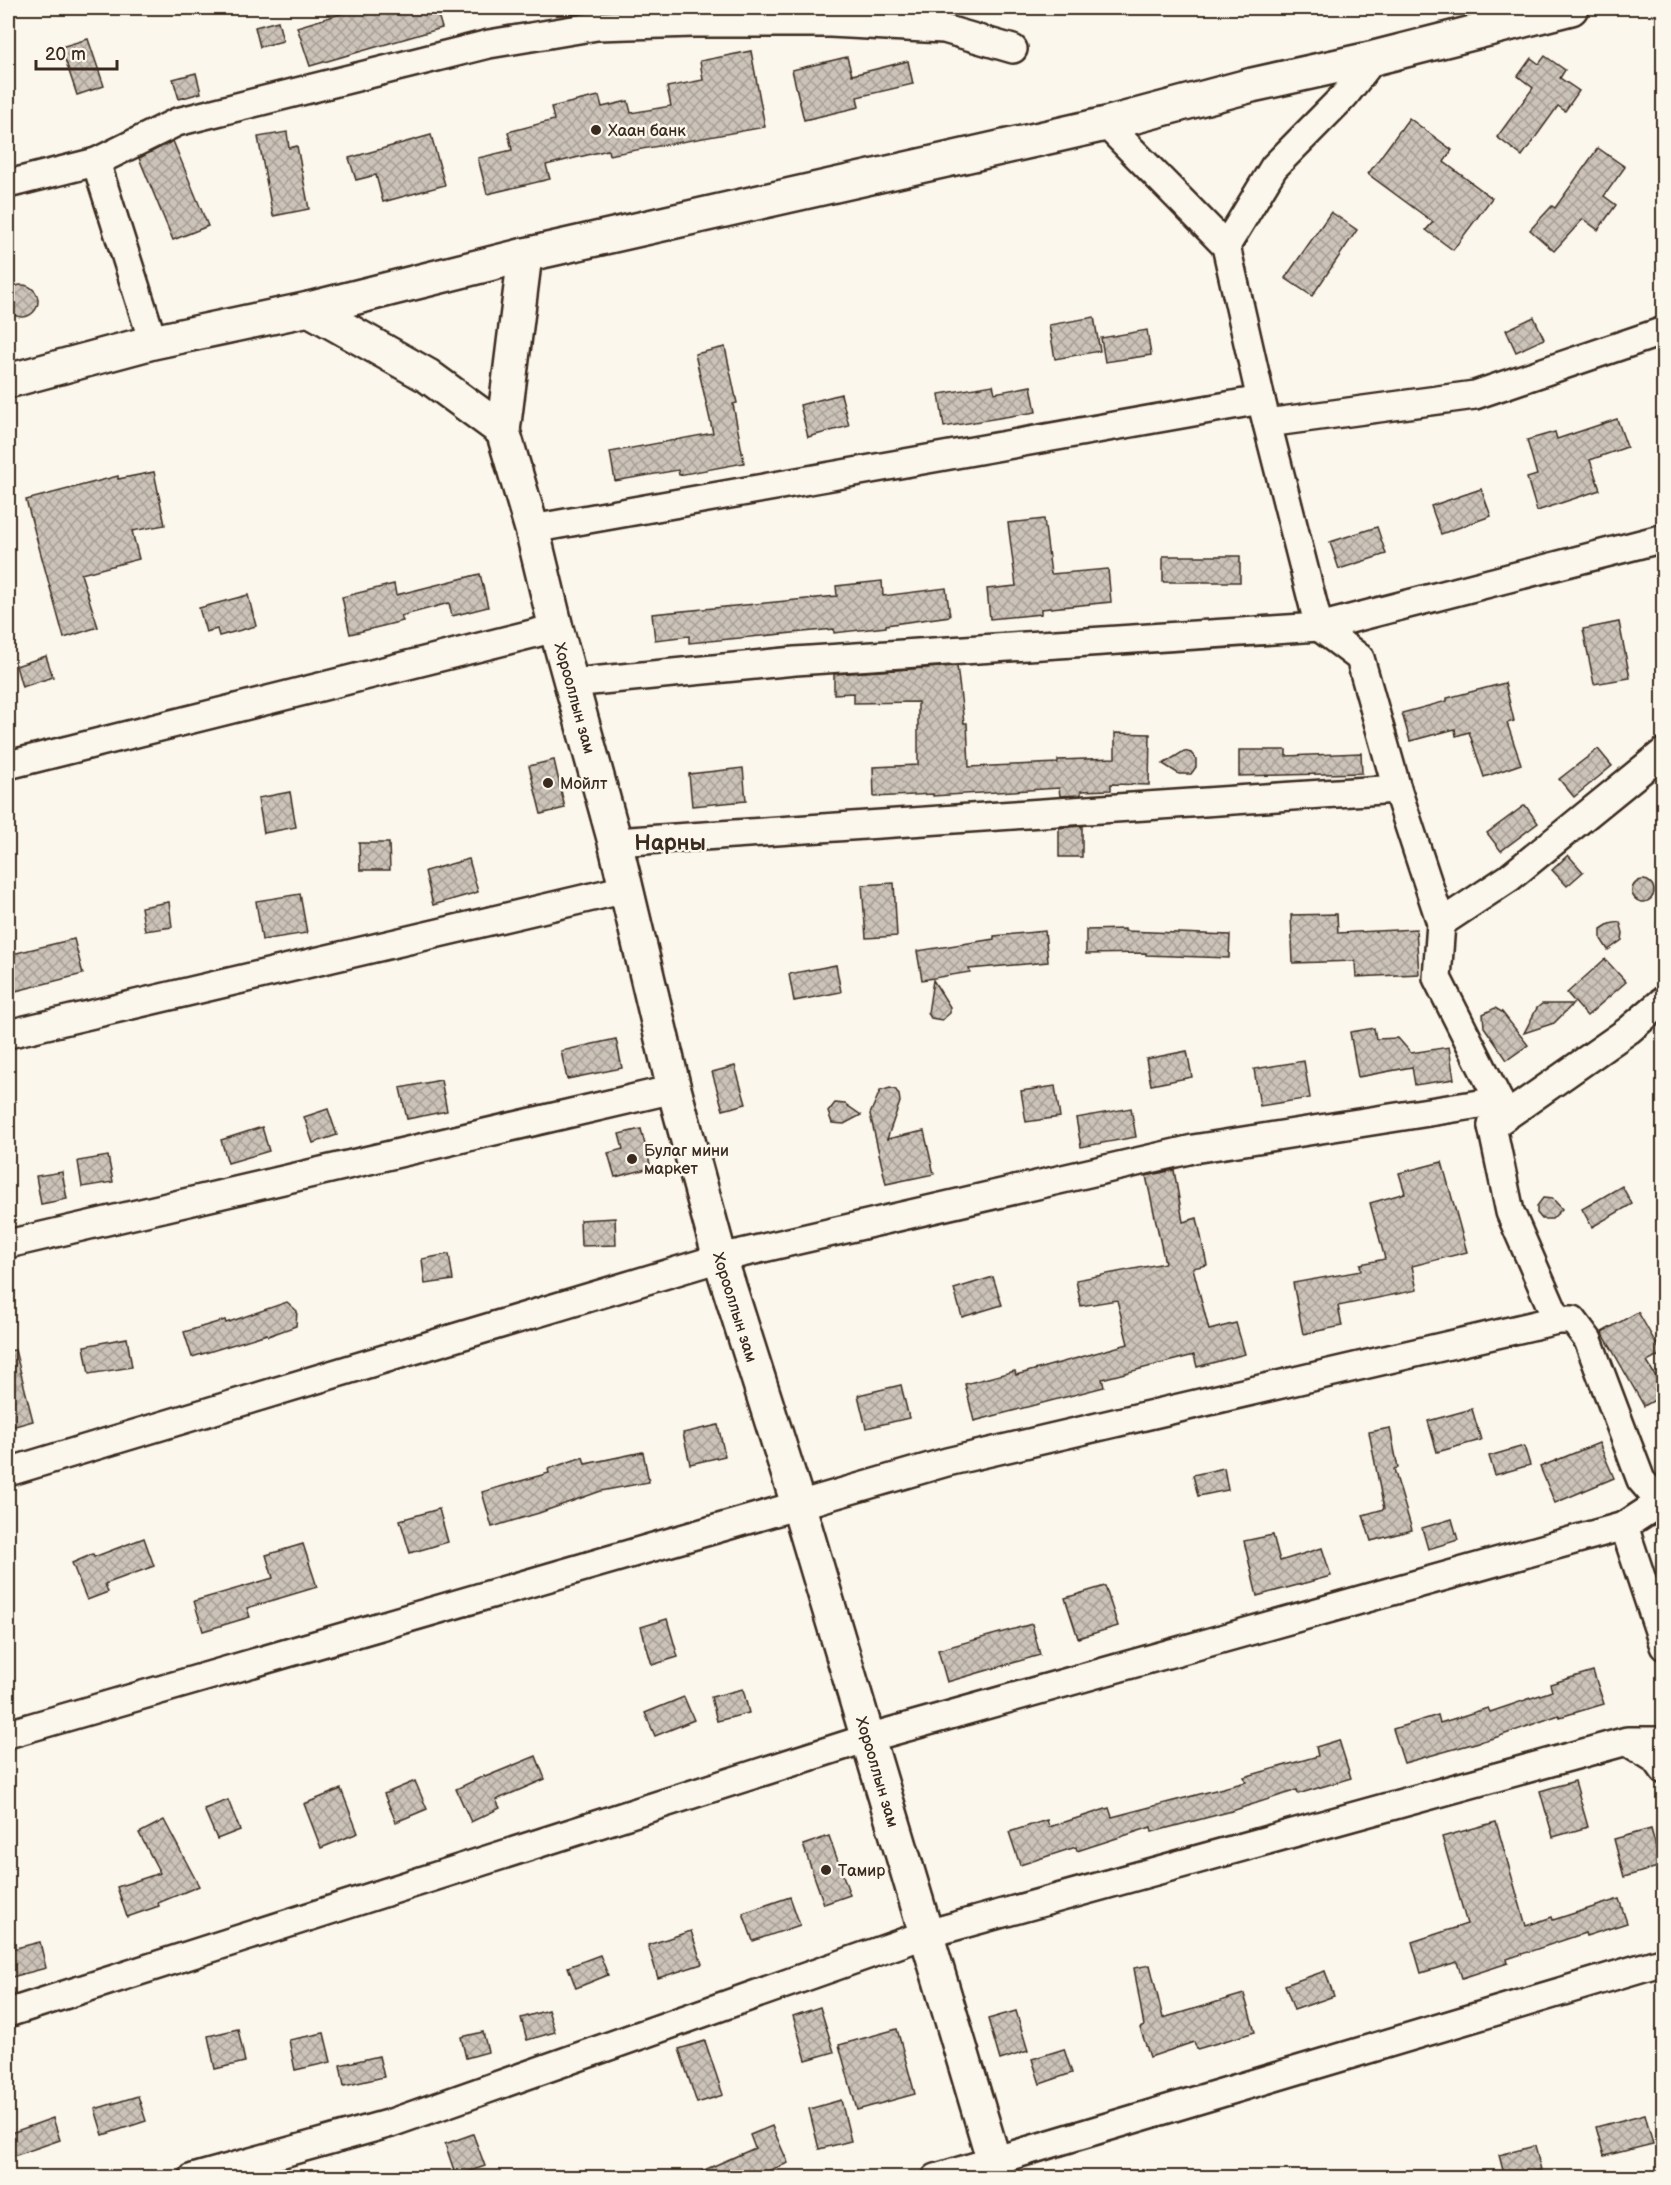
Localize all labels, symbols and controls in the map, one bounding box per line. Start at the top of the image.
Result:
scale bar [36,33,117,71]
text: 20 m [45,44,86,65]
place label: Хаан банк [608,122,686,141]
marker: Хаан банк [589,123,603,137]
street label: Хорооллын зам [549,641,598,756]
place label: Мойлт [560,775,608,794]
marker: Мойлт [541,776,555,790]
district label: Нарны [634,830,706,857]
place label: Булаг мини маркет [644,1142,729,1179]
marker: Булаг мини маркет [625,1152,639,1166]
street label: Хорооллын зам [708,1250,760,1365]
street label: Хорооллын зам [851,1715,902,1830]
place label: Тамир [838,1862,885,1881]
marker: Тамир [819,1863,833,1877]

